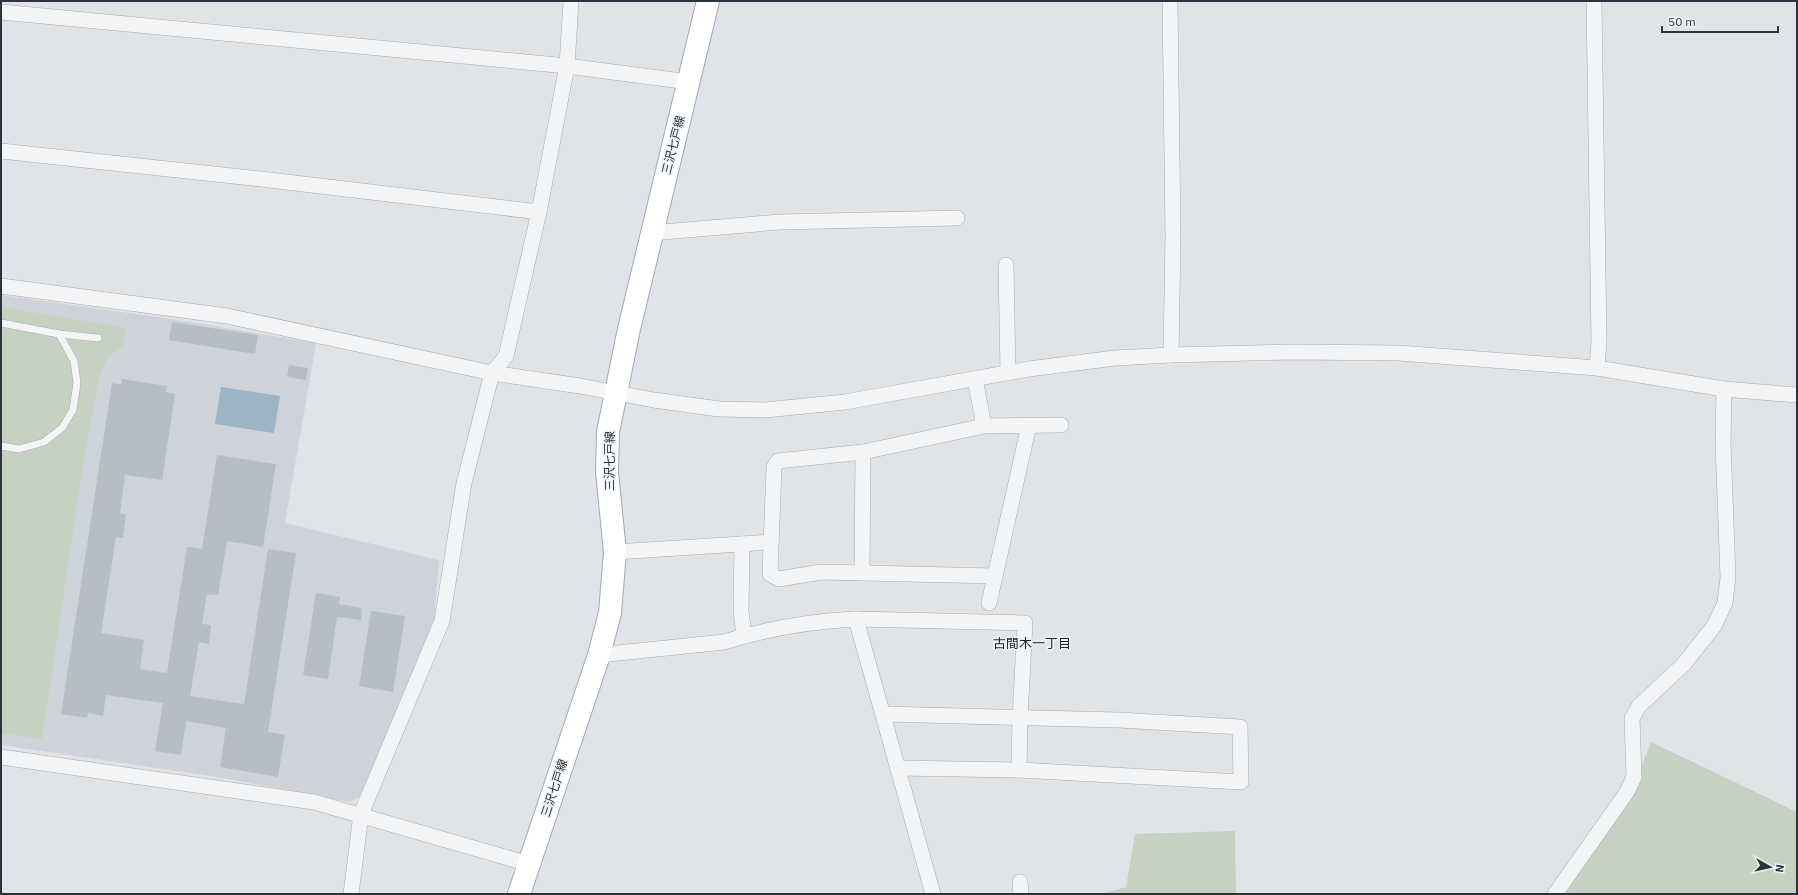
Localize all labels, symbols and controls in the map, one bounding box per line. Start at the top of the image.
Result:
scale bar [1662,8,1778,34]
text: 50 m [1668,14,1696,29]
street label: 三沢七戸線 [658,114,688,176]
street label: 三沢七戸線 [602,431,617,491]
district label: 古間木一丁目 [993,635,1071,652]
street label: 三沢七戸線 [538,757,570,819]
north arrow [1750,847,1790,887]
text: N [1772,863,1787,873]

